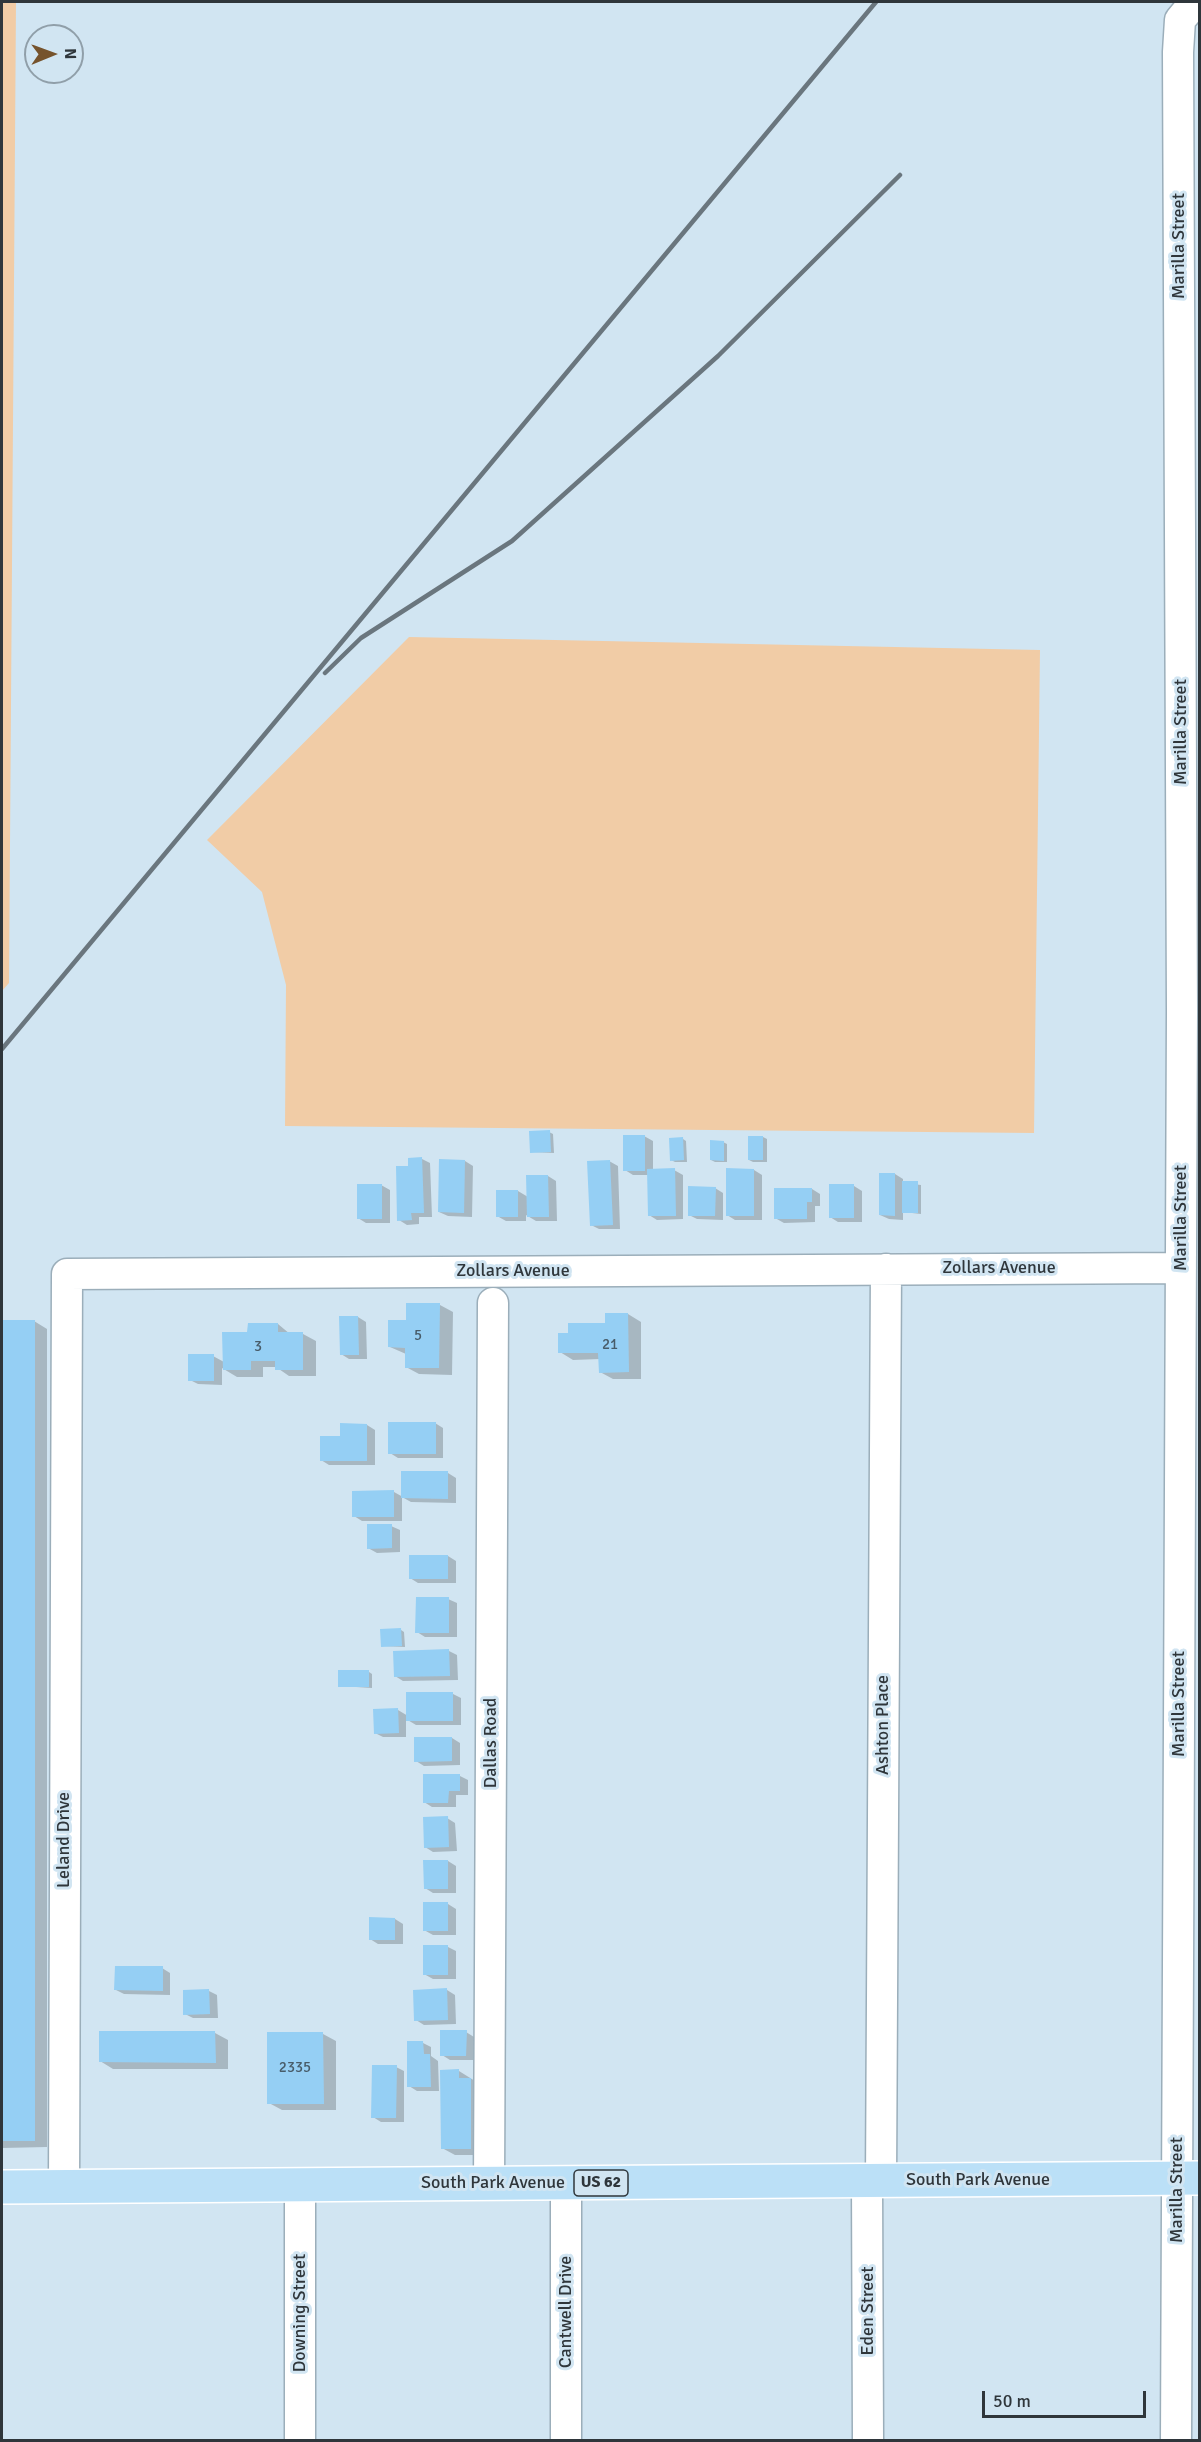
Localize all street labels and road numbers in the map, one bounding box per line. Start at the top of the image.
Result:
street label: Marilla Street [1168,193,1190,299]
street label: Marilla Street [1170,679,1192,785]
street label: Marilla Street [1170,1165,1192,1271]
street label: Zollars Avenue [942,1257,1056,1279]
street label: Zollars Avenue [456,1260,570,1282]
street label: Marilla Street [1168,1651,1190,1757]
street label: Ashton Place [872,1675,894,1775]
street label: Dallas Road [480,1698,502,1788]
street label: Leland Drive [53,1792,75,1888]
street label: Marilla Street [1166,2137,1188,2243]
street label: South Park Avenue [906,2169,1050,2191]
road number: US 62 [574,2170,628,2196]
street label: South Park Avenue [421,2172,565,2194]
street label: Downing Street [289,2254,311,2372]
street label: Cantwell Drive [555,2256,577,2368]
street label: Eden Street [857,2266,879,2356]

